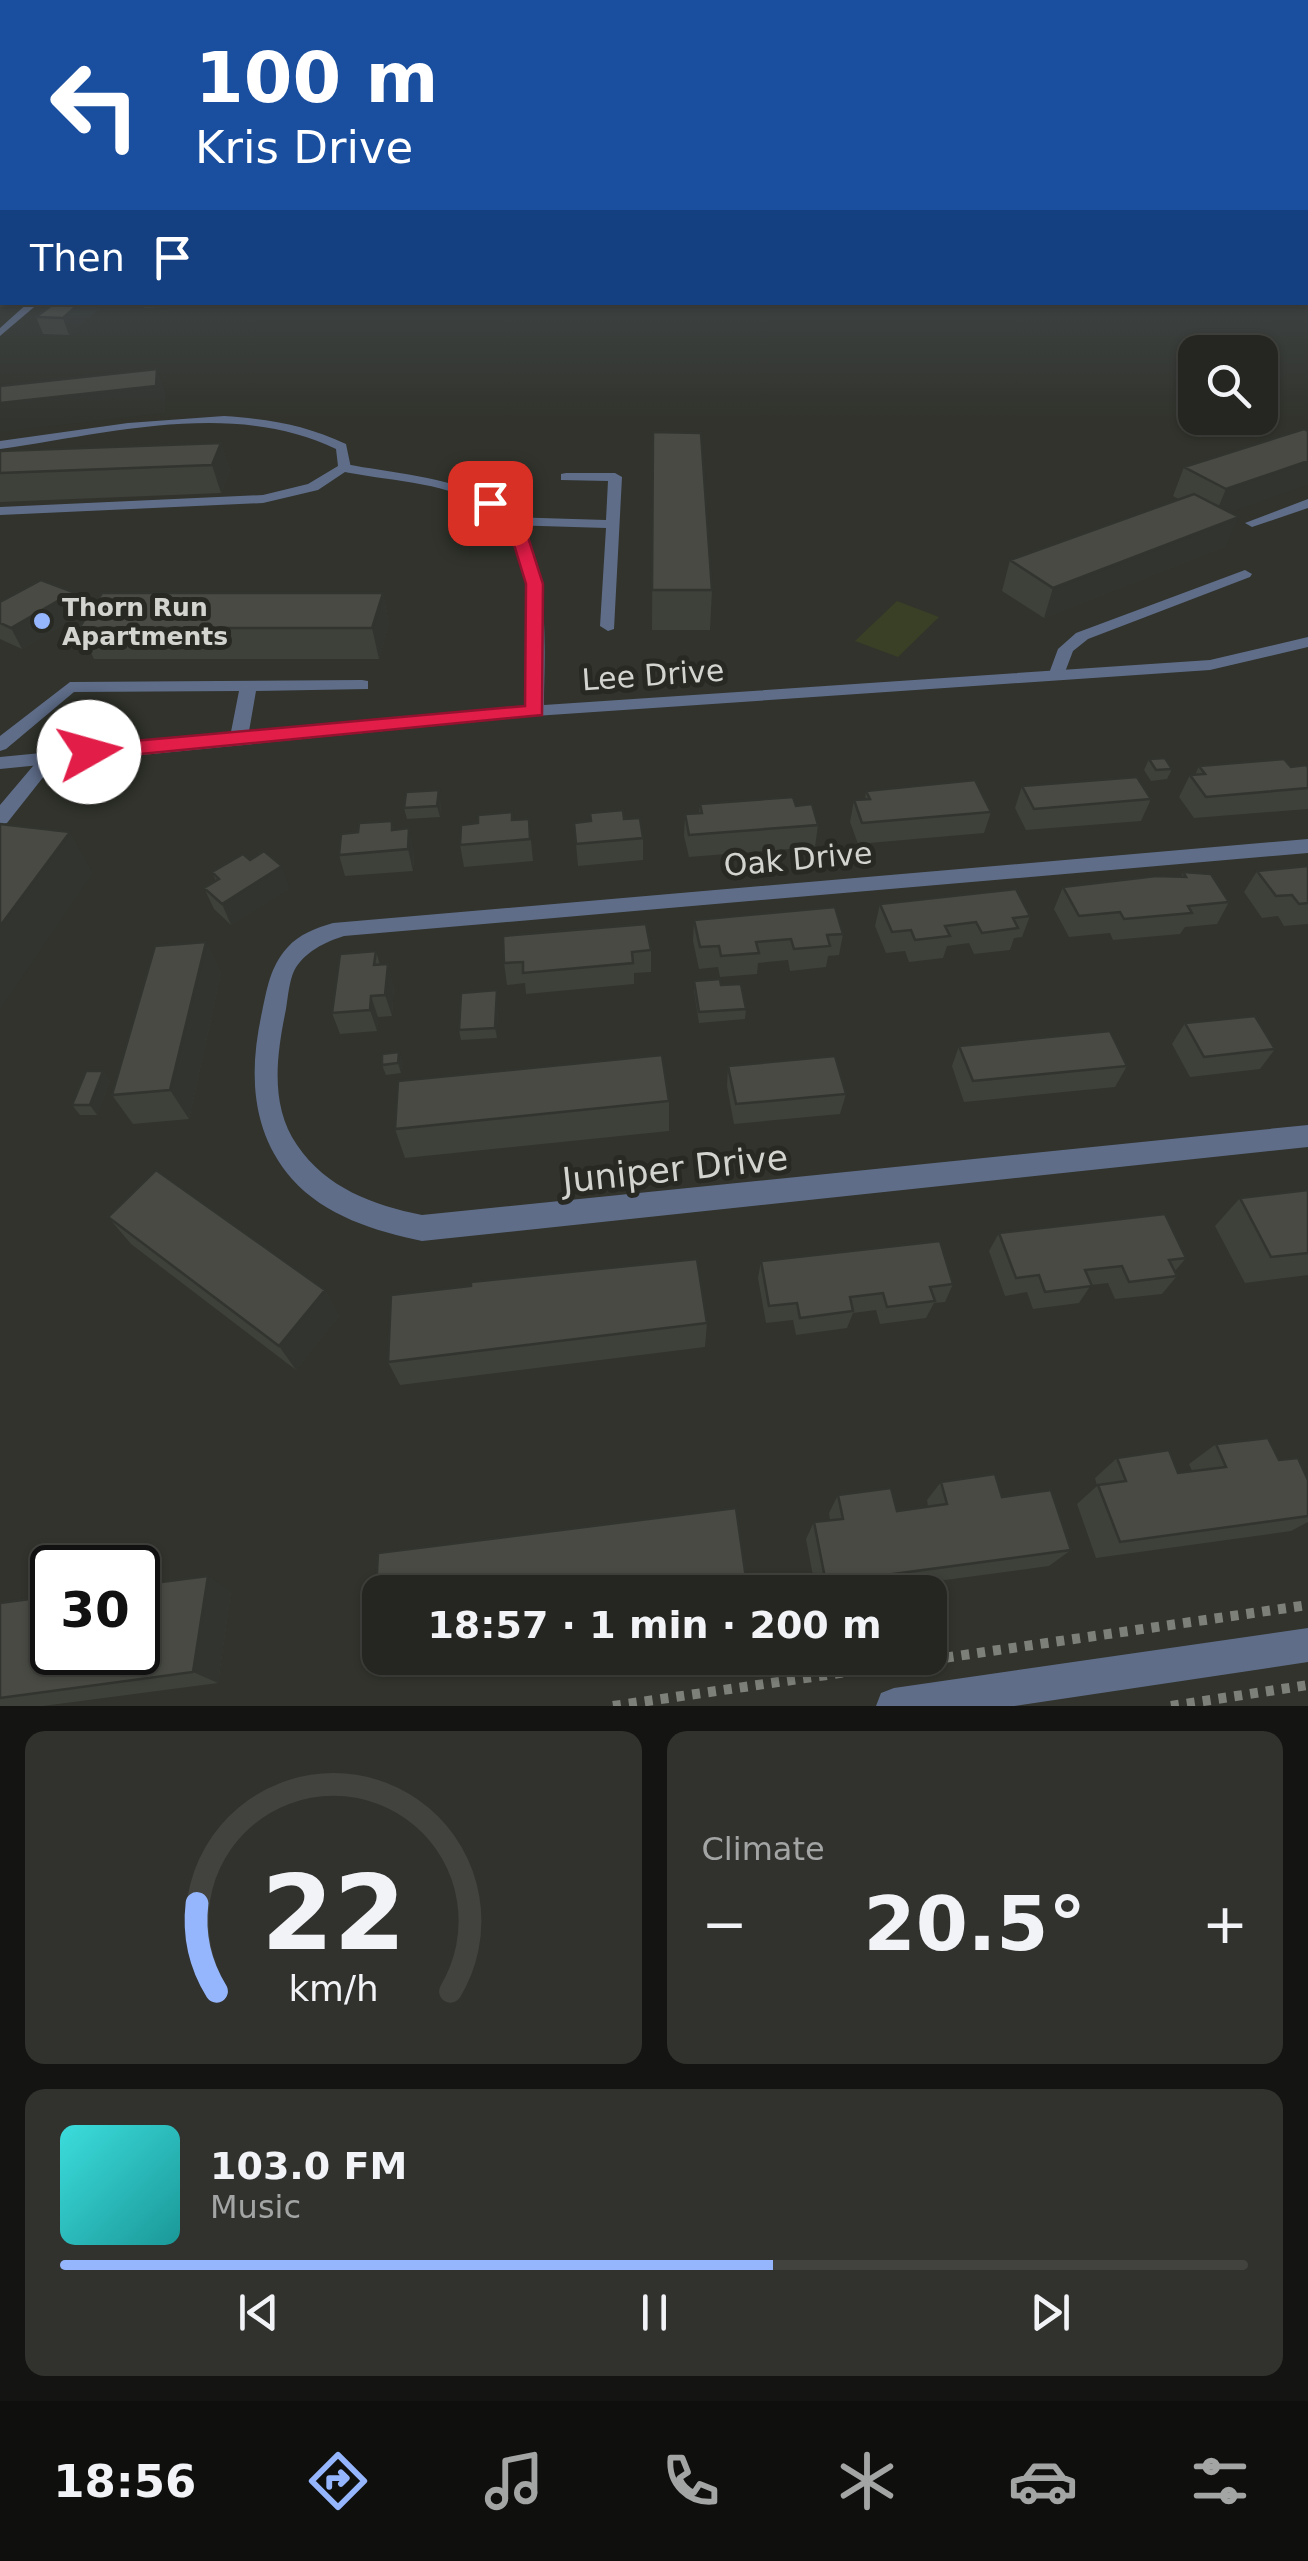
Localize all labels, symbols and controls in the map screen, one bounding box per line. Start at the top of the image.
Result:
text: 100 m [195,37,438,119]
icon: left [30,40,160,170]
text: Kris Drive [195,121,413,174]
icon: arrive [145,230,200,285]
text: Then [30,236,125,280]
map controls [1178,335,1278,435]
button: search [1178,335,1278,435]
pin [448,461,533,546]
icon: arrive [463,476,518,531]
place label: Thorn Run Apartments [62,593,228,651]
marker: Thorn Run Apartments [31,610,53,632]
street label: Lee Drive [581,653,725,697]
position arrow [37,700,141,804]
street label: Oak Drive [722,835,874,883]
street label: Juniper Drive [558,1137,790,1201]
speed limit sign: 30 [30,1545,160,1675]
text: 18:57 · 1 min · 200 m [427,1603,882,1647]
text: Climate [702,1830,825,1868]
text: 22 [261,1852,406,1974]
text: 20.5° [863,1880,1086,1968]
text: − [702,1892,748,1956]
text: + [1202,1892,1248,1956]
text: km/h [288,1968,378,2009]
text: 103.0 FM [210,2144,407,2188]
text: Music [210,2188,301,2226]
icon: previous [231,2285,286,2340]
icon: pause [627,2285,682,2340]
icon: next [1023,2285,1078,2340]
icon: directions [303,2446,373,2516]
icon: music [479,2446,549,2516]
icon: phone [656,2446,726,2516]
icon: climate [832,2446,902,2516]
icon: car [1008,2446,1078,2516]
icon: filters [1185,2446,1255,2516]
text: 18:56 [53,2455,196,2508]

